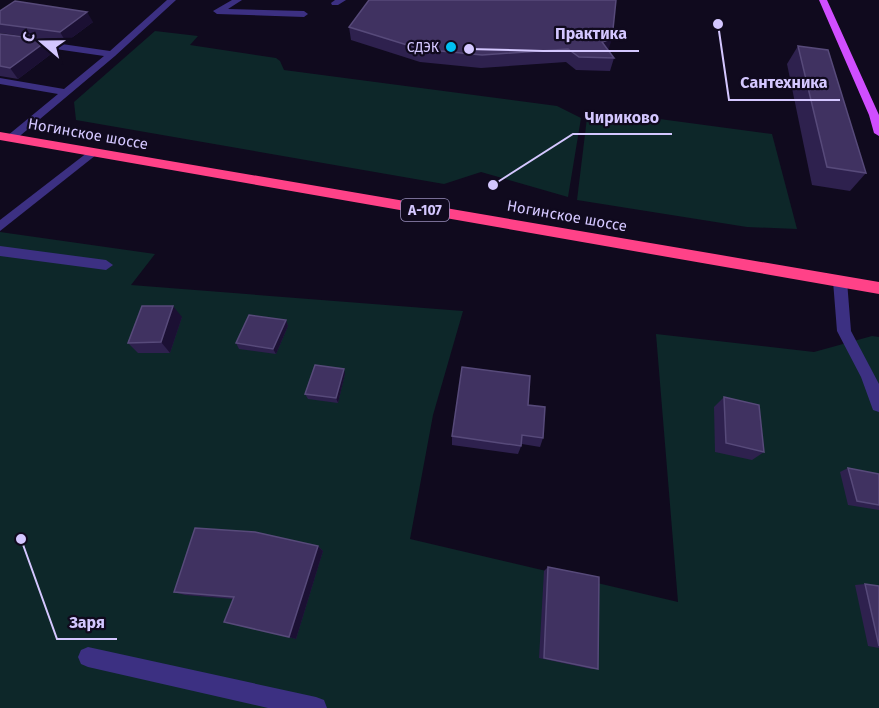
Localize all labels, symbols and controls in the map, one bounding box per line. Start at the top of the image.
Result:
north arrow [12,12,72,72]
callout: Практика [543,17,639,51]
text: Практика [555,24,627,43]
text: С [18,29,39,45]
place label: СДЭК [407,39,440,56]
marker: СДЭК [444,40,458,54]
callout: Сантехника [729,66,840,100]
text: Сантехника [740,73,828,92]
callout: Чириково [573,100,672,134]
text: Чириково [585,108,659,127]
street label: Ногинское шоссе [27,115,149,153]
street label: Ногинское шоссе [506,197,628,235]
road number: А-107 [401,199,449,221]
callout: Заря [57,605,117,639]
text: Заря [68,613,105,632]

